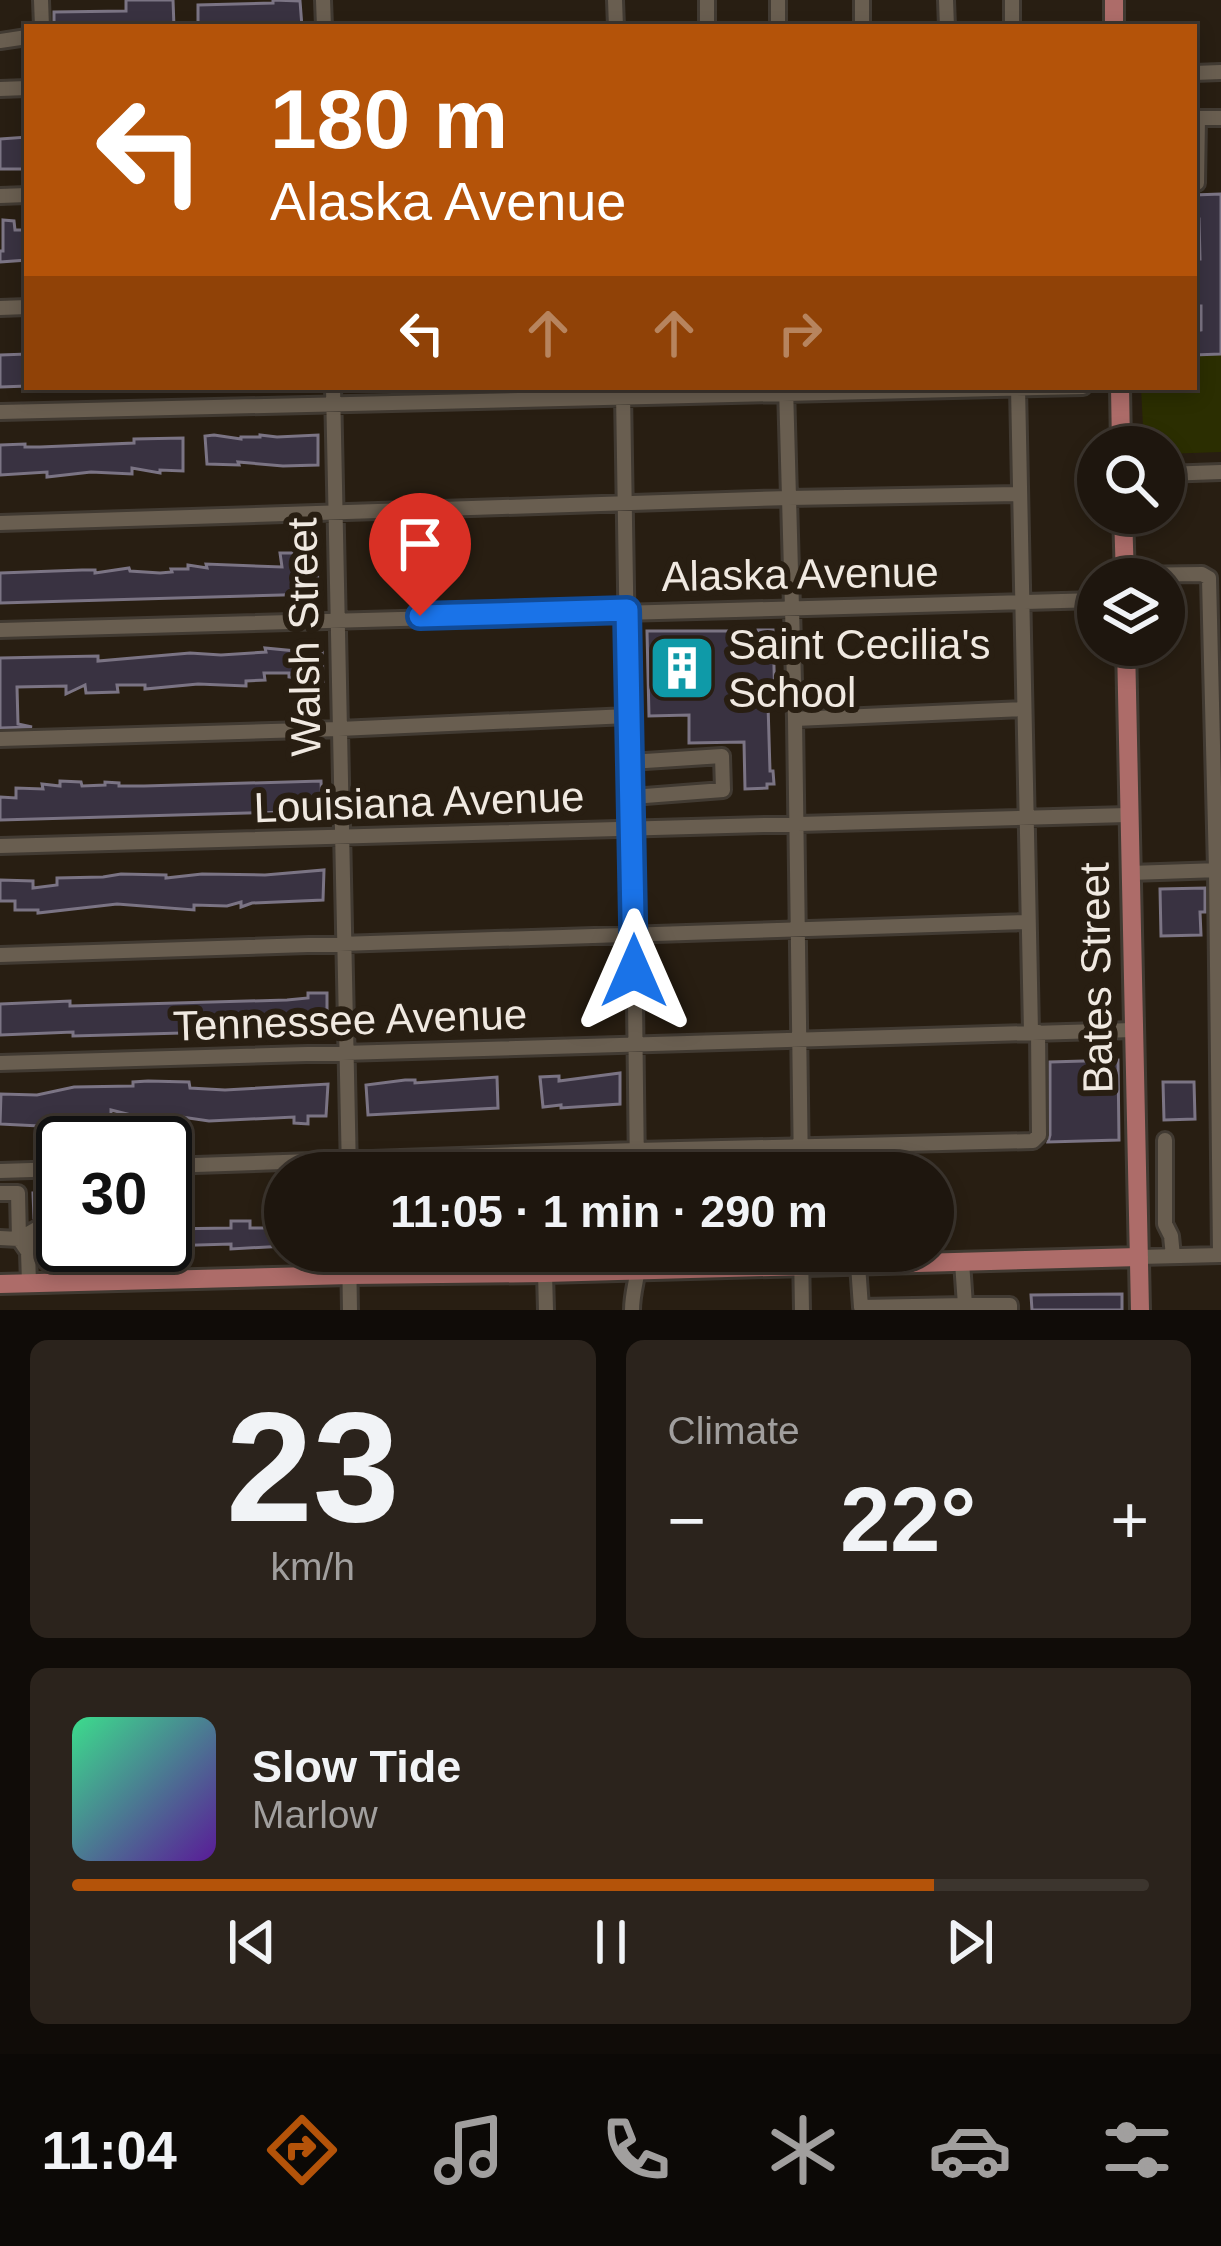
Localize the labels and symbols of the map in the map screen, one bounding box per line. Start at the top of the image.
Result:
pin [369,493,471,616]
street label: Walsh Street [278,517,330,757]
street label: Alaska Avenue [661,548,939,600]
place label: Saint Cecilia's School [728,621,990,716]
building icon: Saint Cecilia's School [647,633,717,703]
street label: Louisiana Avenue [253,773,585,831]
street label: Bates Street [1070,862,1122,1094]
position arrow [571,908,697,1034]
street label: Tennessee Avenue [172,990,528,1050]
speed limit sign: 30 [36,1116,192,1272]

